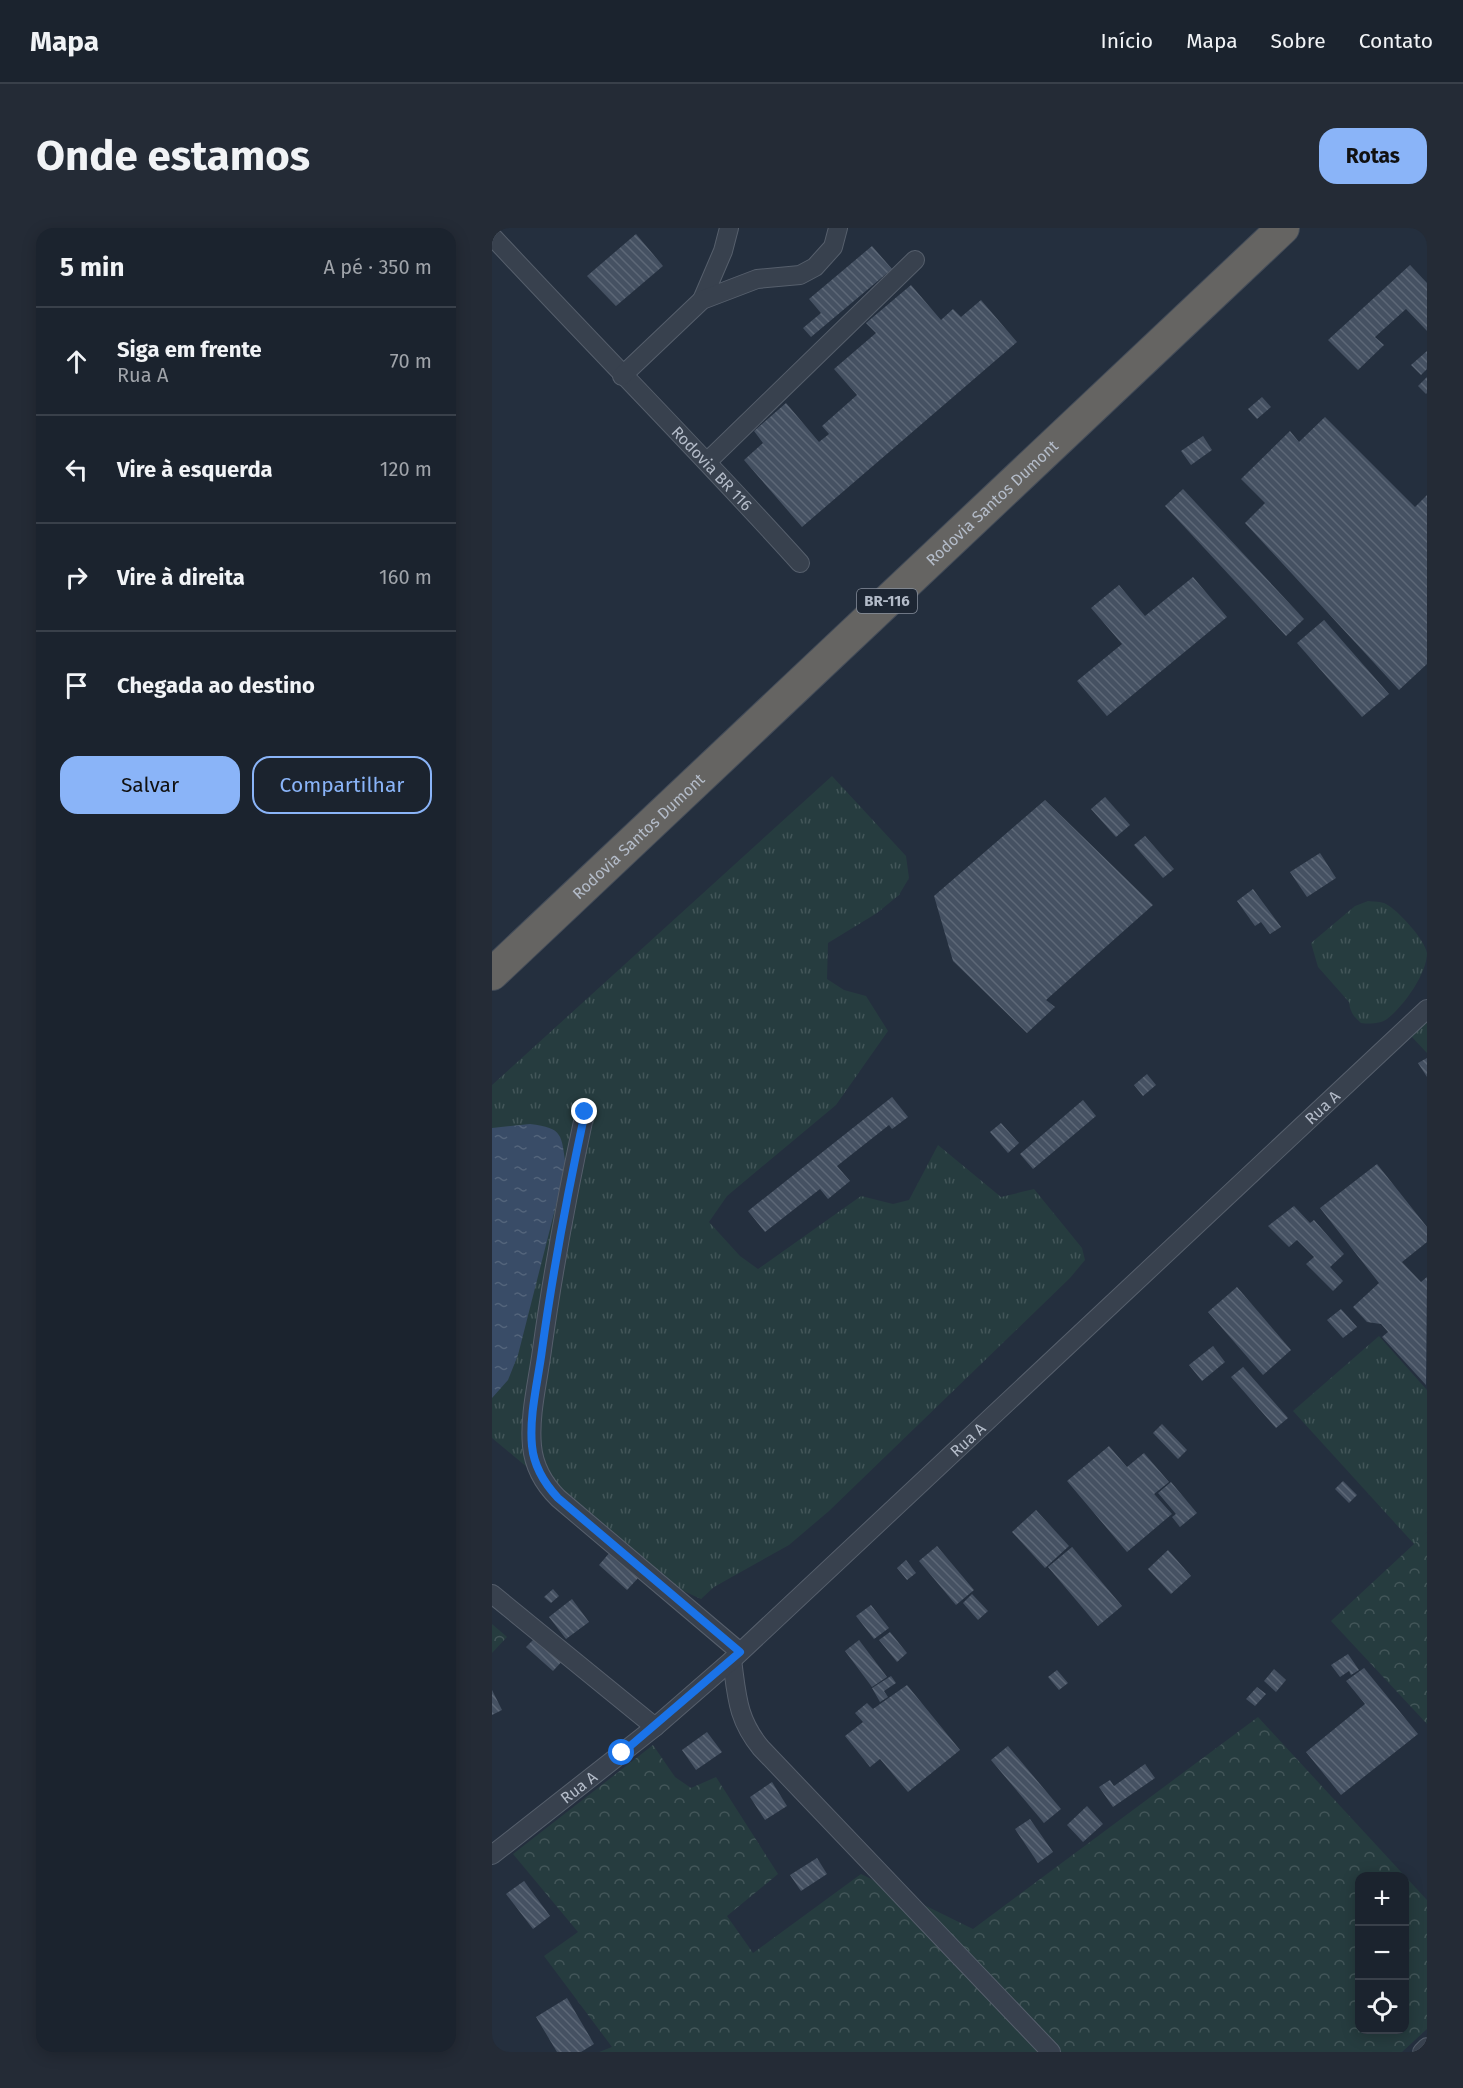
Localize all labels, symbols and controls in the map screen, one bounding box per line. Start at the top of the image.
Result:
text: Mapa [30,25,99,58]
text: Início [1100,28,1153,54]
text: Mapa [1186,28,1238,54]
text: Sobre [1271,28,1326,54]
text: Contato [1359,28,1433,54]
button: Rotas [1319,128,1427,184]
text: Onde estamos [36,131,310,181]
text: 5 min [60,252,124,283]
text: A pé · 350 m [323,255,432,279]
text: Siga em frente [117,336,262,363]
icon: ahead [60,345,93,378]
text: 70 m [390,349,432,373]
text: Rua A [117,363,168,387]
street label: Rodovia BR 116 [668,422,756,515]
street label: Rodovia Santos Dumont [922,436,1062,570]
icon: left [60,453,93,486]
text: Vire à esquerda [117,456,273,483]
text: 120 m [380,457,432,481]
icon: right [60,561,93,594]
text: Vire à direita [117,564,245,591]
text: 160 m [379,565,432,589]
road number: BR-116 [857,589,917,613]
icon: arrive [60,669,93,702]
text: Chegada ao destino [117,672,315,699]
button: Salvar [60,756,240,814]
button: Compartilhar [252,756,432,814]
street label: Rodovia Santos Dumont [569,770,709,903]
street label: Rua A [1301,1086,1345,1129]
route end [571,1098,597,1124]
street label: Rua A [946,1418,990,1461]
route start [608,1739,634,1765]
street label: Rua A [557,1767,602,1808]
map controls [1355,1872,1409,2034]
button: + [1355,1872,1409,1926]
button: − [1355,1926,1409,1980]
button: locate [1355,1980,1409,2034]

